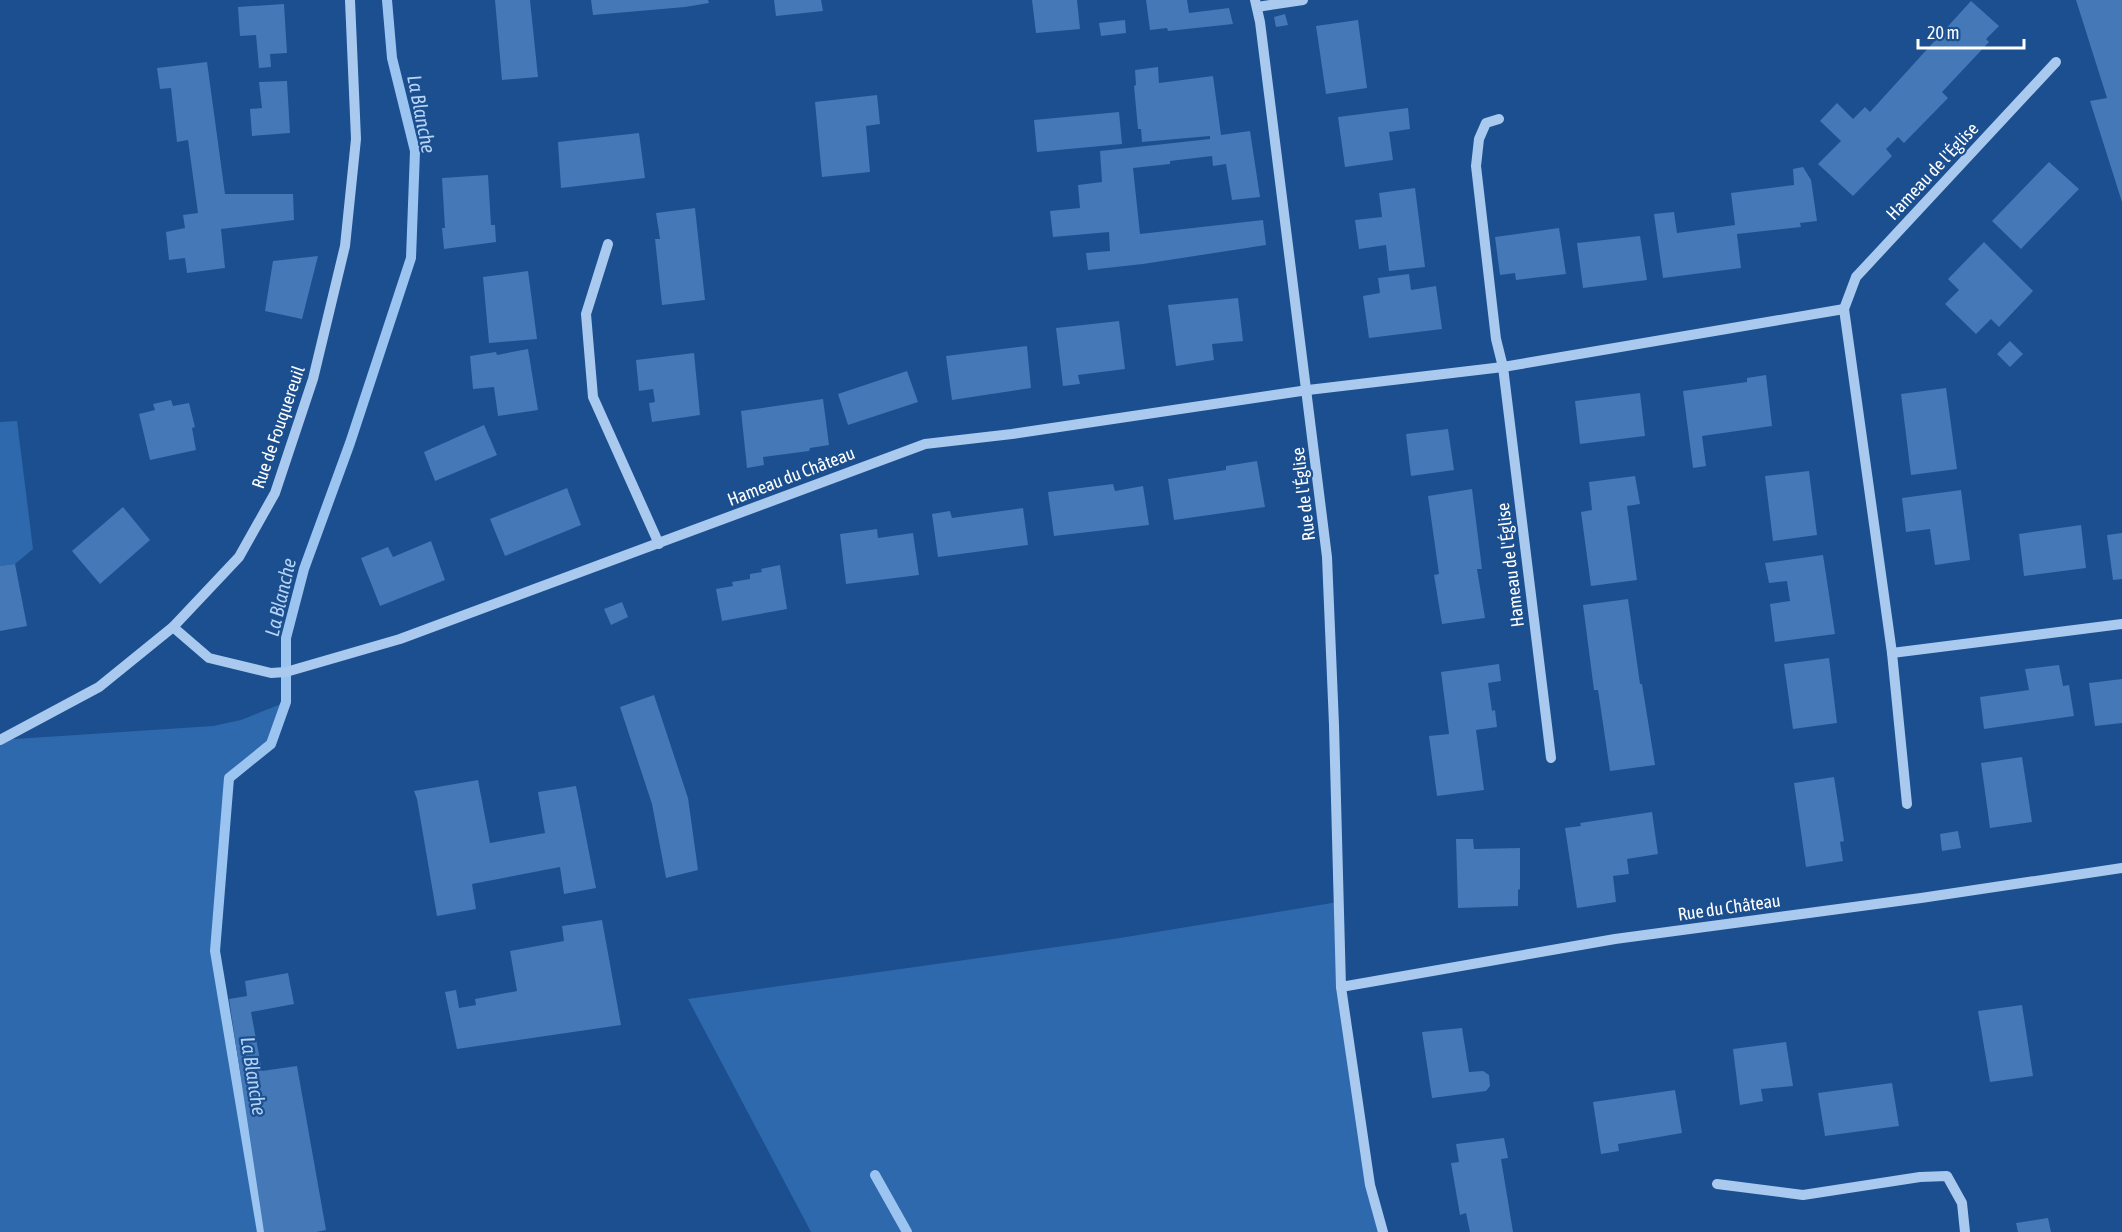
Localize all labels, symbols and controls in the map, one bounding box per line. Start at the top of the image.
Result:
scale bar [1918,12,2024,50]
text: 20 m [1927,22,1959,43]
water label: La Blanche [403,73,441,155]
street label: Hameau de l'Église [1882,118,1982,224]
street label: Rue de Fouquereuil [247,363,309,491]
street label: Hameau du Château [724,442,858,510]
street label: Rue de l'Église [1287,446,1319,542]
street label: Hameau de l'Église [1492,502,1528,628]
water label: La Blanche [260,556,300,638]
street label: Rue du Château [1676,889,1782,925]
water label: La Blanche [236,1035,272,1117]

